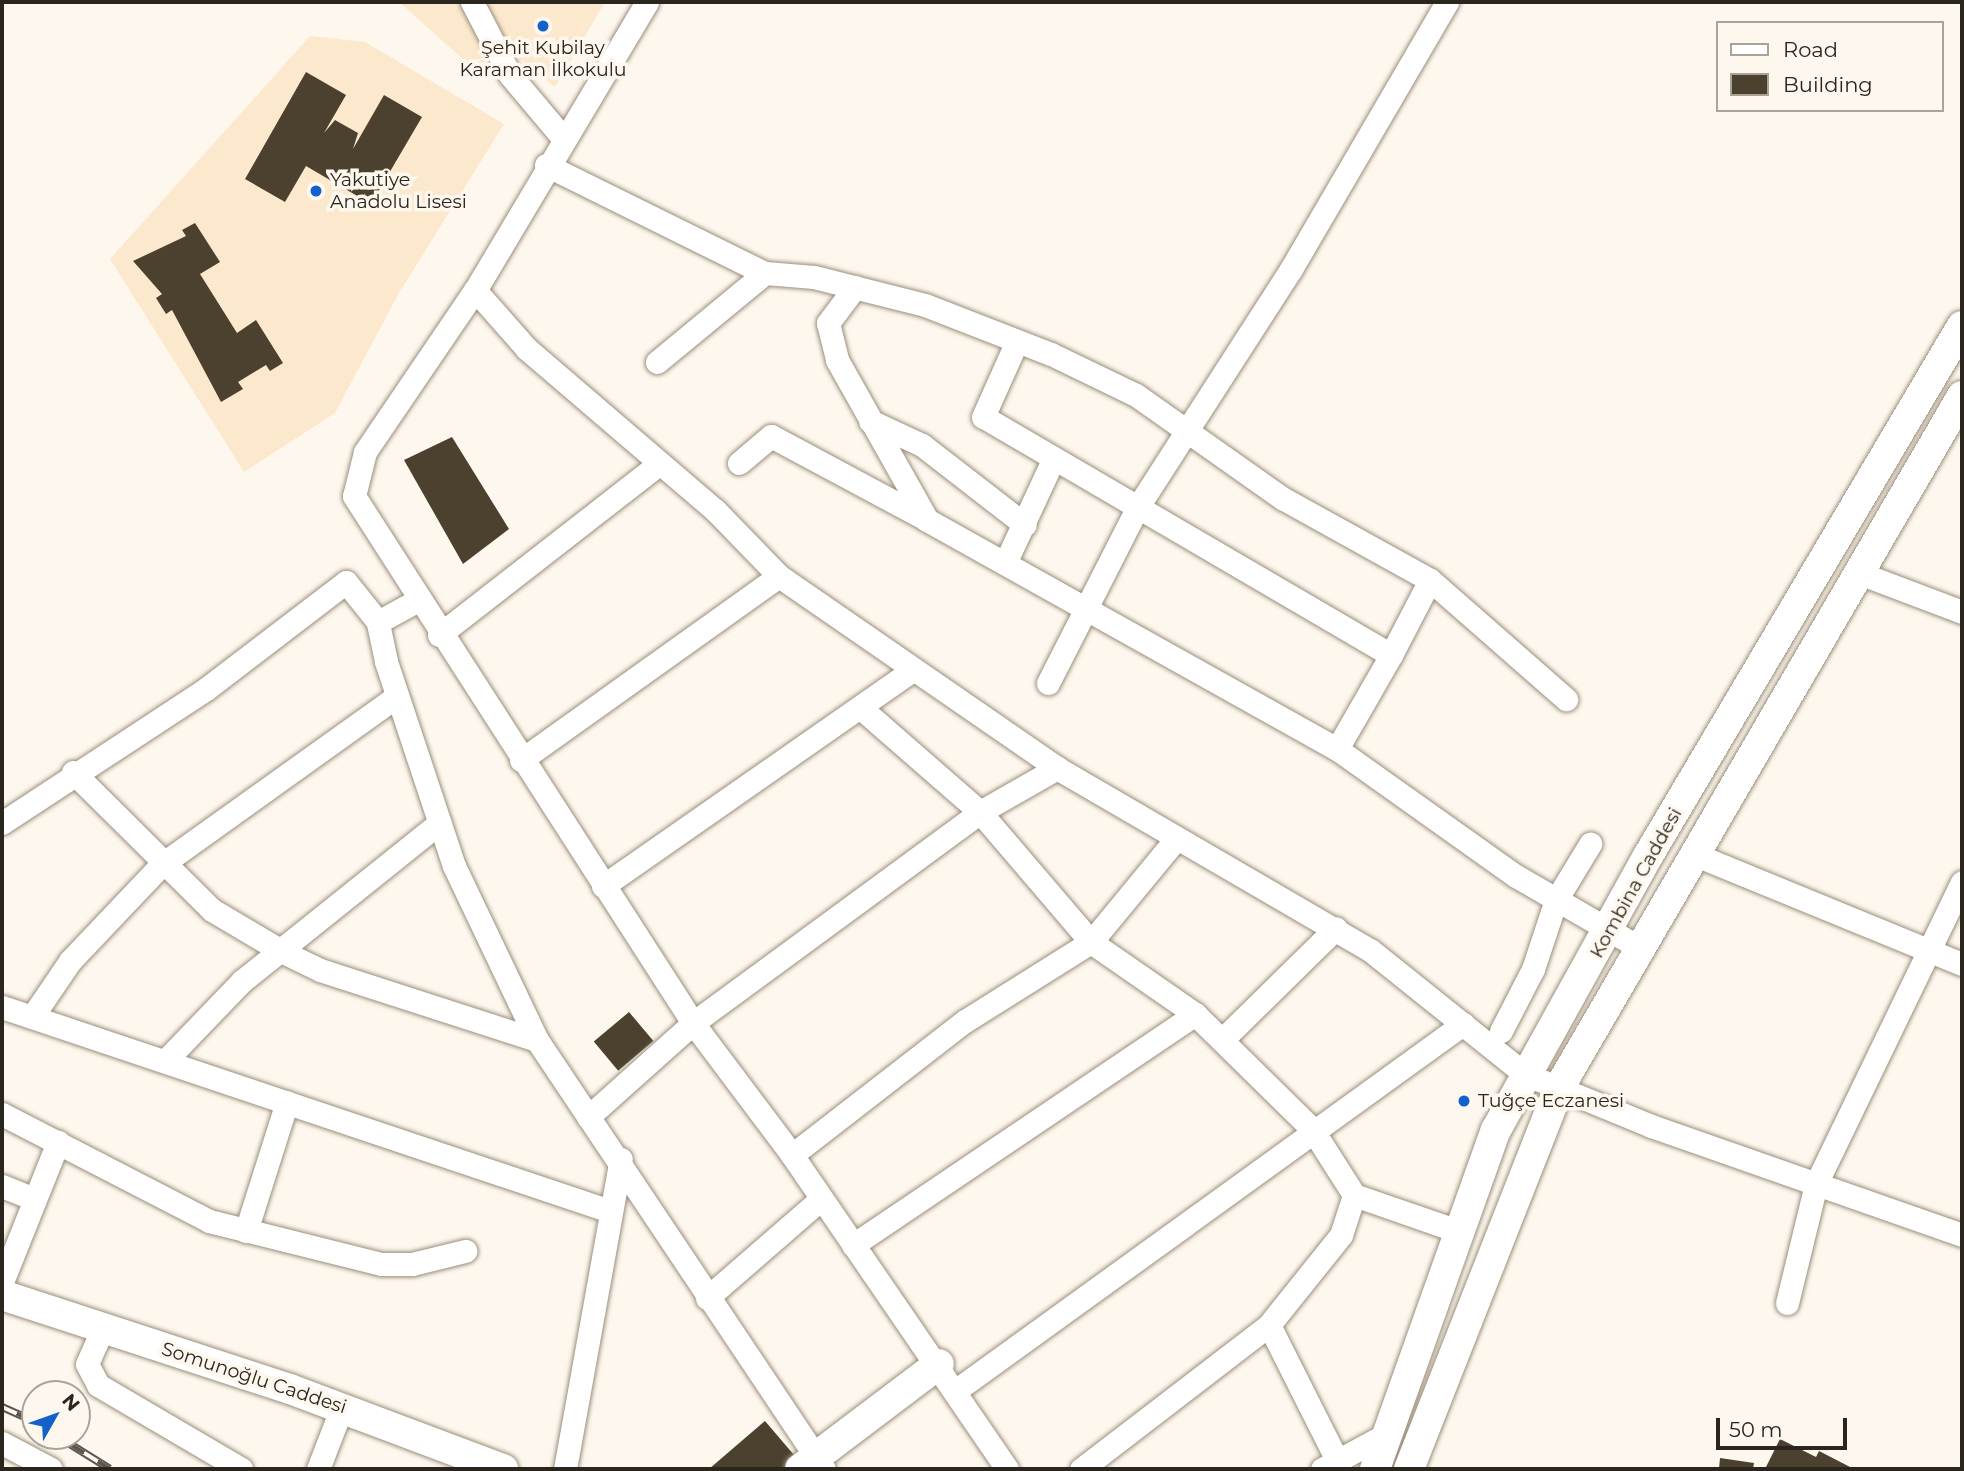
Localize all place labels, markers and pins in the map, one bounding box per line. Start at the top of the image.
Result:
marker: Şehit Kubilay Karaman İlkokulu [535,18,551,34]
place label: Şehit Kubilay Karaman İlkokulu [459,37,627,81]
place label: Yakutiye Anadolu Lisesi [330,169,467,213]
marker: Yakutiye Anadolu Lisesi [308,183,324,199]
place label: Tuğçe Eczanesi [1478,1090,1624,1112]
marker: Tuğçe Eczanesi [1456,1093,1472,1109]

